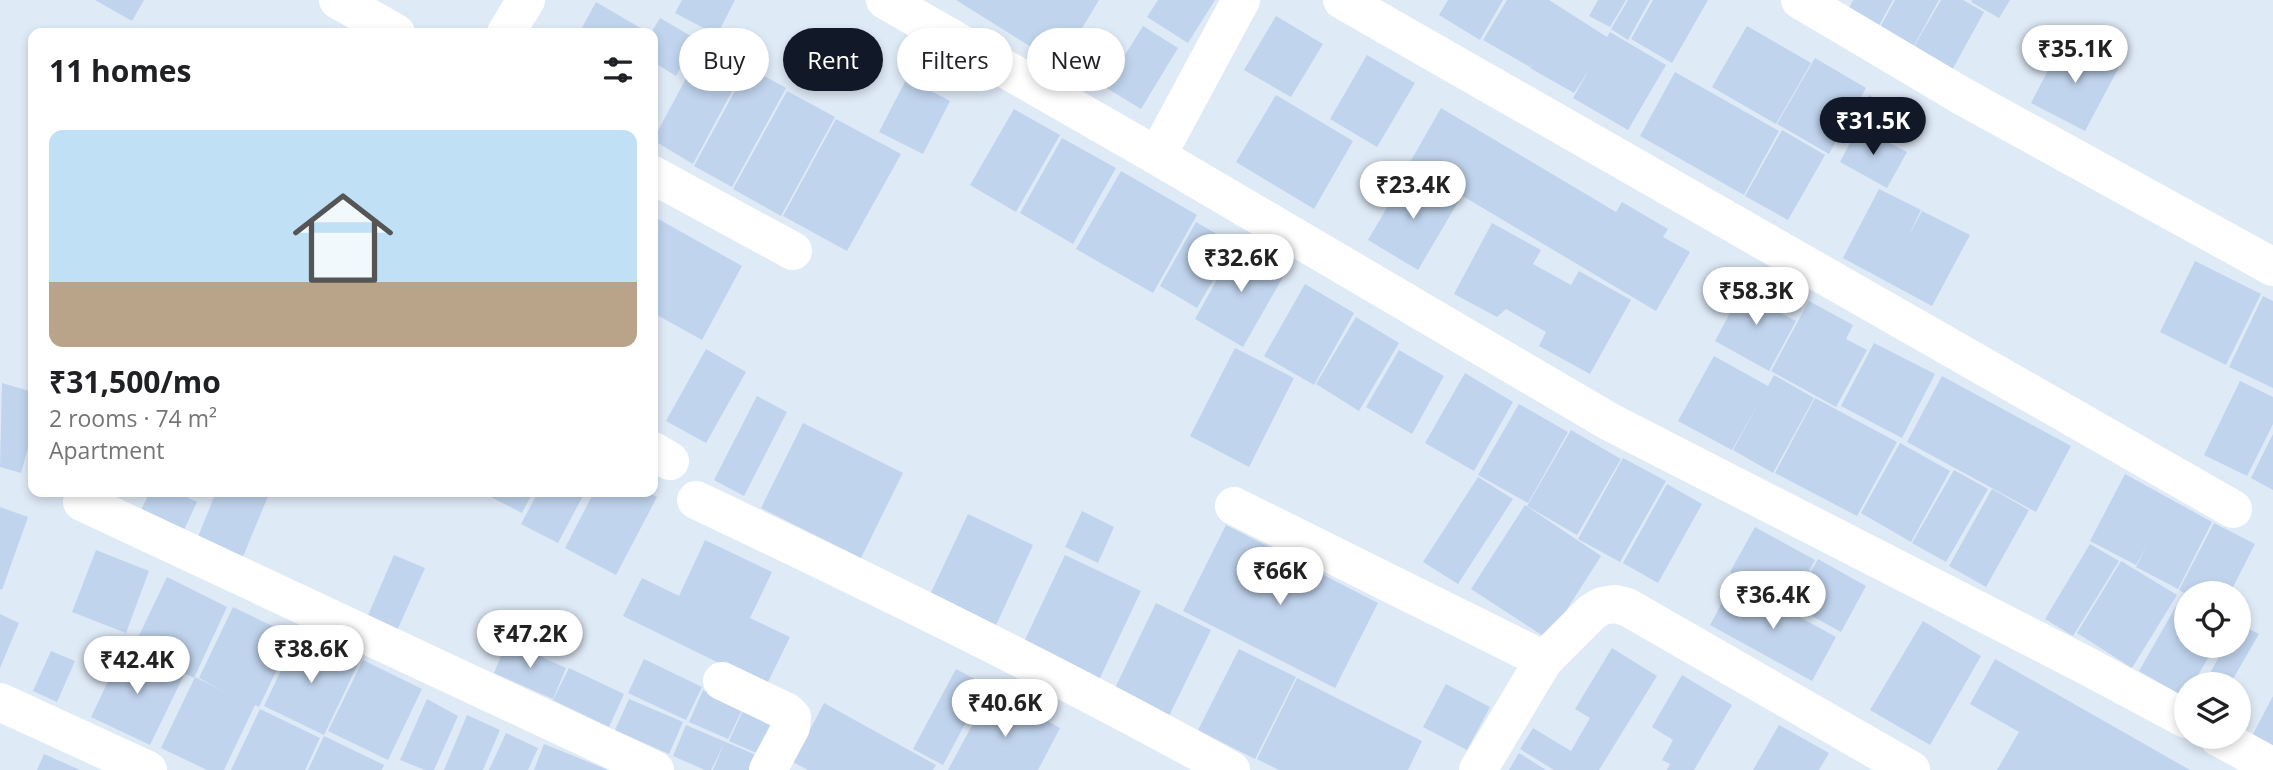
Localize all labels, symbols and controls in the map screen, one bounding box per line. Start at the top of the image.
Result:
pin: ₹35.1K [2018,25,2132,85]
chip: Buy [679,28,769,91]
chip: Rent [783,28,883,91]
chip: Filters [897,28,1013,91]
chip: New [1027,28,1125,91]
text: ₹35.1K [2038,32,2112,64]
text: 11 homes [49,50,192,91]
icon: filters [599,51,637,89]
pin: ₹31.5K [1816,97,1930,157]
text: ₹31.5K [1836,104,1910,136]
pin: ₹23.4K [1356,162,1470,221]
text: ₹23.4K [1376,168,1450,200]
icon: home [280,175,406,301]
pin: ₹32.6K [1184,234,1298,294]
text: ₹32.6K [1204,241,1278,273]
pin: ₹58.3K [1699,268,1813,327]
text: ₹58.3K [1719,274,1793,306]
text: ₹31,500/mo [49,361,221,402]
text: 2 rooms · 74 m² [49,402,217,434]
text: Apartment [49,434,165,466]
pin: ₹66K [1239,548,1321,607]
text: ₹66K [1253,554,1307,586]
pin: ₹36.4K [1716,572,1830,631]
text: ₹36.4K [1736,578,1810,610]
map controls [2174,581,2251,749]
button: locate [2174,581,2251,658]
pin: ₹47.2K [473,610,587,670]
text: ₹47.2K [493,617,567,649]
pin: ₹38.6K [254,626,368,685]
text: ₹38.6K [274,632,348,664]
pin: ₹42.4K [80,636,194,696]
text: ₹42.4K [100,643,174,675]
button: layers [2174,672,2251,749]
pin: ₹40.6K [948,680,1062,739]
text: ₹40.6K [968,686,1042,718]

